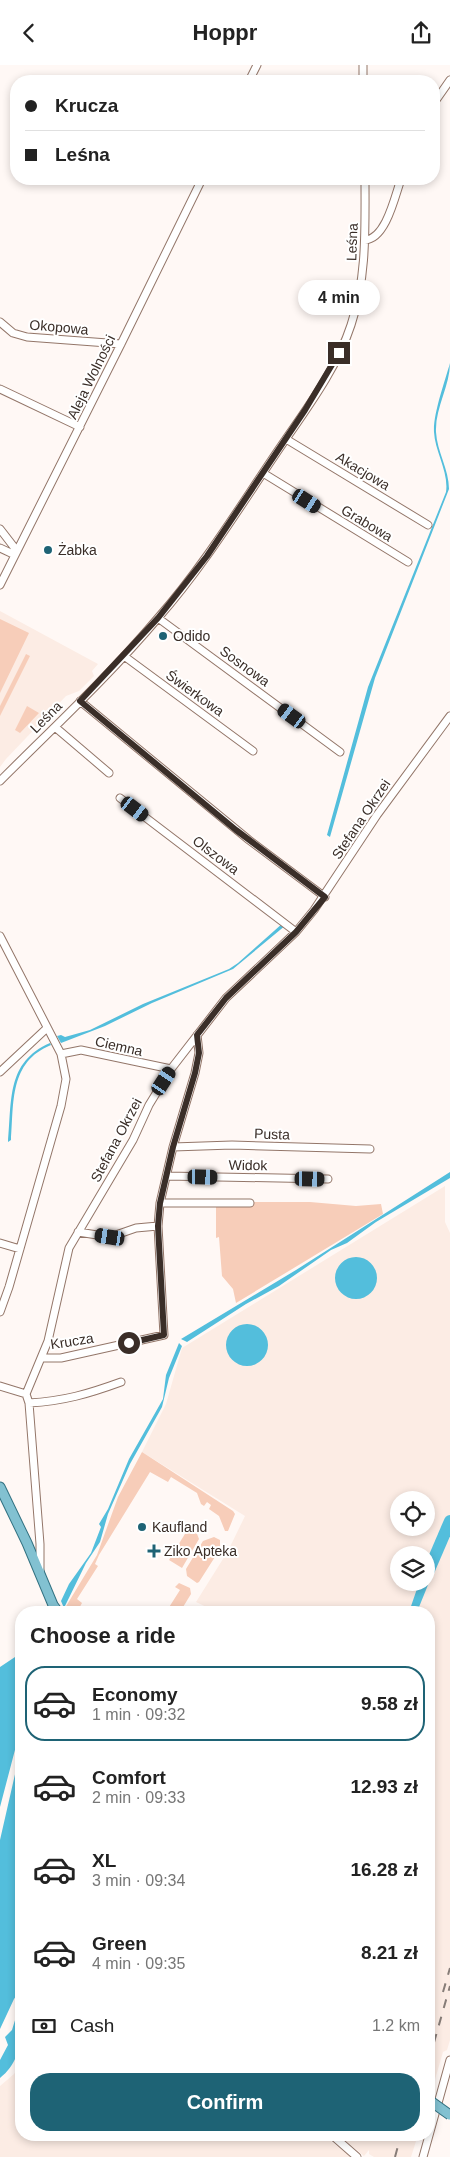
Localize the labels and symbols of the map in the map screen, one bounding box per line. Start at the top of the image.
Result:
street label: Leśna [343,222,361,261]
callout: 4 min [298,281,380,315]
street label: Okopowa [29,316,89,338]
street label: Aleja Wolności [64,332,118,422]
route end [328,342,350,364]
street label: Akacjowa [333,449,393,493]
car [290,487,323,515]
street label: Grabowa [339,502,396,545]
place label: Żabka [58,541,97,558]
marker: Żabka [42,544,54,556]
place label: Odido [173,628,211,644]
marker: Odido [157,630,169,642]
street label: Sosnowa [217,643,273,690]
street label: Świerkowa [163,666,228,719]
street label: Leśna [27,698,65,736]
car [275,701,308,731]
street label: Stefana Okrzei [328,776,394,862]
car [118,794,151,824]
street label: Olszowa [190,832,242,878]
street label: Ciemna [94,1033,145,1059]
car [149,1064,178,1098]
street label: Stefana Okrzei [87,1095,145,1185]
street label: Pusta [254,1125,290,1143]
street label: Widok [228,1157,269,1173]
car [187,1169,218,1185]
car [294,1171,325,1187]
car [94,1227,125,1247]
street label: Krucza [49,1330,95,1352]
route start [118,1332,140,1354]
place label: Kaufland [152,1519,207,1535]
marker: Kaufland [136,1521,148,1533]
place label: Ziko Apteka [164,1543,237,1559]
marker: Ziko Apteka [148,1545,160,1557]

